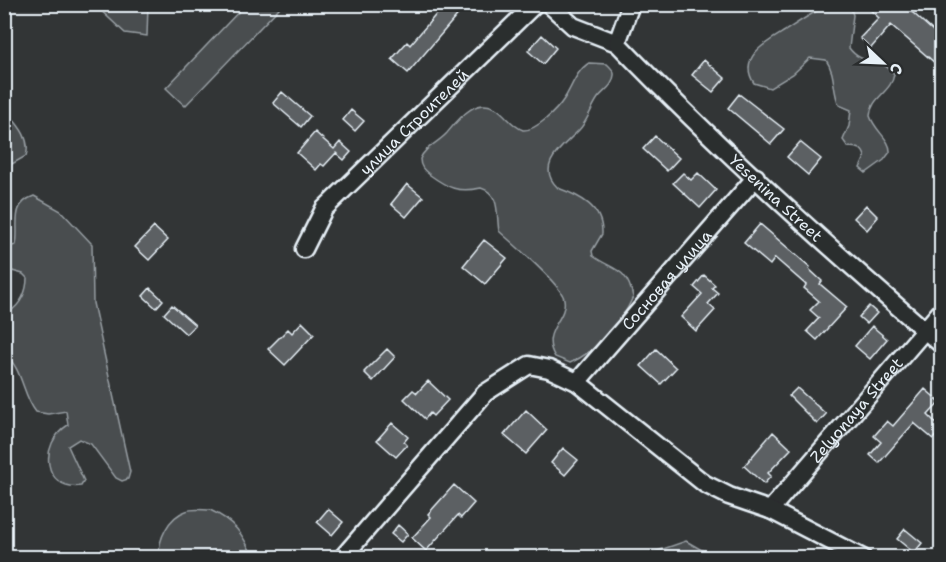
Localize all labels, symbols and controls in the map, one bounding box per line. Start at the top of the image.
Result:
north arrow [853,33,913,93]
text: С [885,60,908,77]
street label: улица Строителей [355,64,473,179]
street label: Yesenina Street [725,149,827,246]
street label: Сосновая улица [617,225,716,334]
street label: Zelyonaya Street [805,353,907,467]

